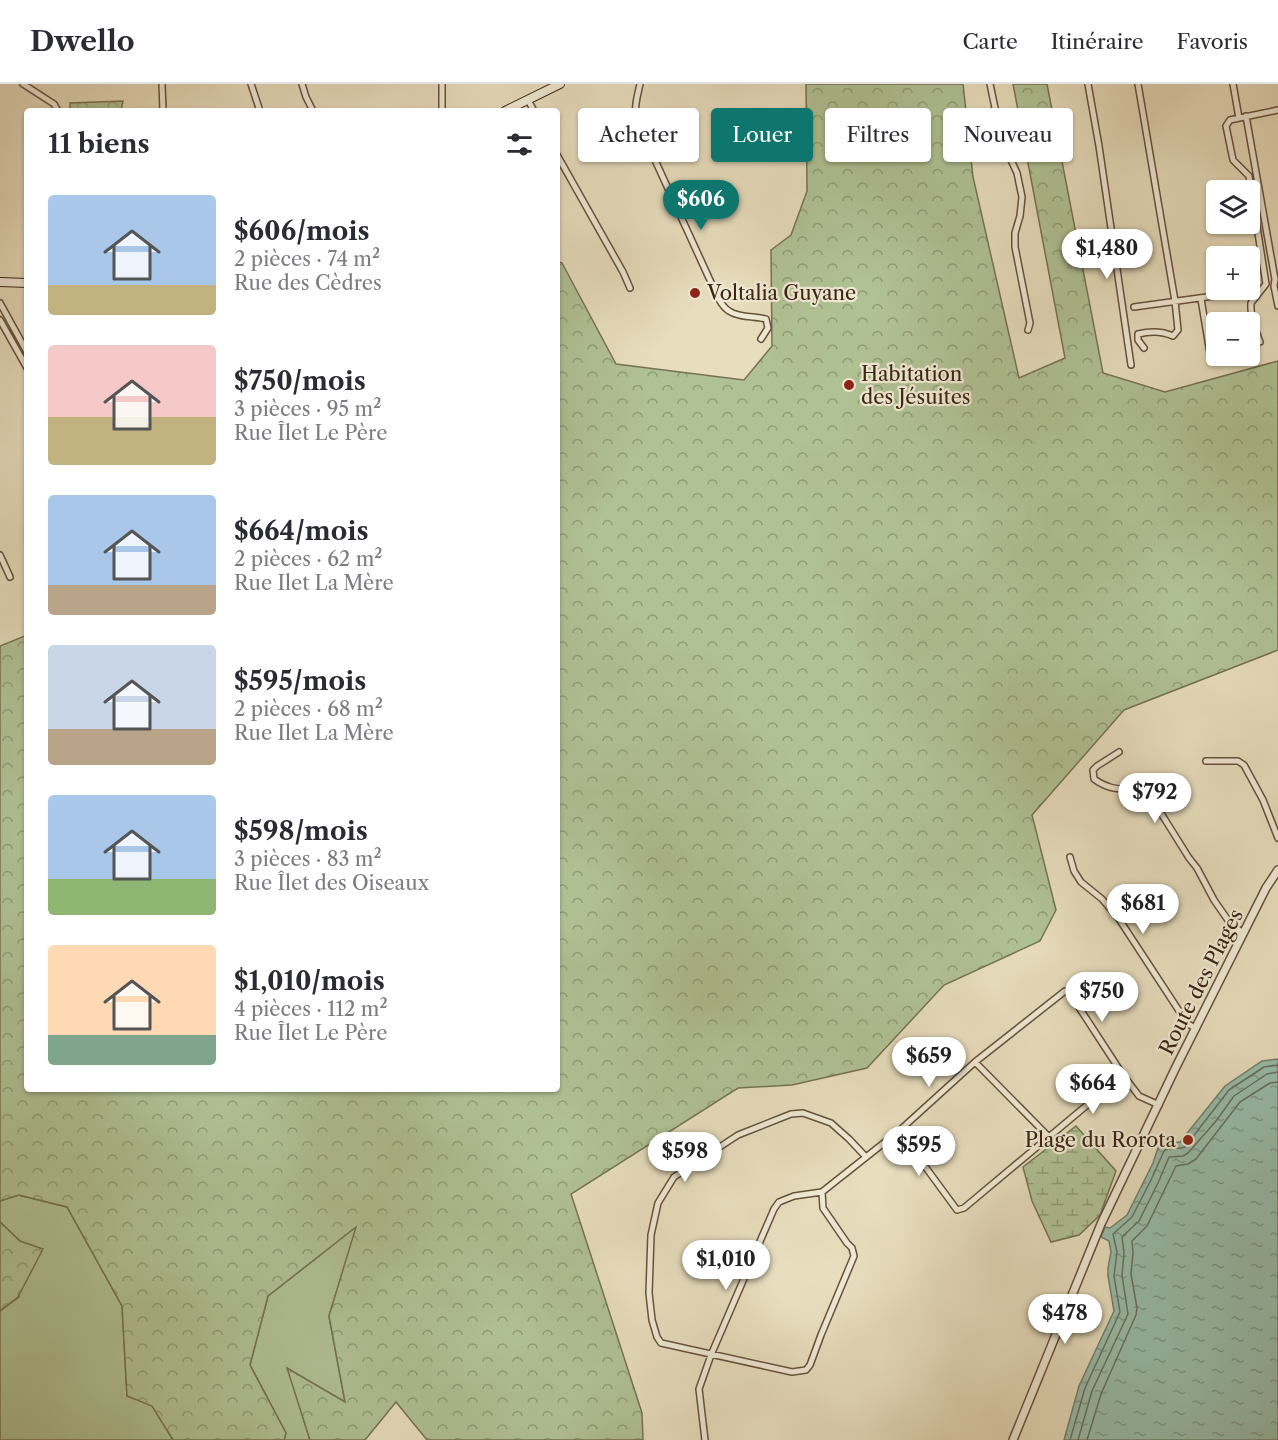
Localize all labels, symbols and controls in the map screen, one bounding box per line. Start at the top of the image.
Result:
text: Dwello [30,24,135,58]
text: Carte [962,29,1018,54]
text: Itinéraire [1051,29,1144,54]
text: Favoris [1177,29,1248,54]
chip: Acheter [578,108,699,162]
chip: Louer [711,108,813,162]
chip: Filtres [825,108,931,162]
chip: Nouveau [943,108,1073,162]
text: 11 biens [48,128,150,160]
icon: filters [503,128,536,161]
pin: $606 [665,180,737,231]
map controls [1206,180,1260,366]
button: layers [1206,180,1260,234]
text: $606 [677,187,725,211]
text: $606/mois [234,215,370,247]
icon: home [96,219,168,291]
pin: $1,480 [1058,229,1156,280]
text: $1,480 [1076,236,1138,260]
button: + [1206,246,1260,300]
text: 2 pièces · 74 m² [234,247,380,271]
text: Rue des Cèdres [234,271,382,295]
place label: Voltalia Guyane [706,281,856,305]
marker: Voltalia Guyane [688,286,702,300]
button: − [1206,312,1260,366]
place label: Habitation des Jésuites [861,362,971,409]
text: $750/mois [234,365,366,397]
icon: home [96,369,168,441]
marker: Habitation des Jésuites [842,378,856,392]
text: 3 pièces · 95 m² [234,397,381,421]
text: Rue Îlet Le Père [234,421,387,445]
text: $664/mois [234,515,369,547]
icon: home [96,519,168,591]
text: 2 pièces · 62 m² [234,547,382,571]
text: Rue Ilet La Mère [234,571,394,595]
text: $595/mois [234,665,366,697]
icon: home [96,669,168,741]
text: 2 pièces · 68 m² [234,697,383,721]
text: Rue Ilet La Mère [234,721,394,745]
pin: $792 [1119,773,1191,824]
text: $792 [1132,780,1178,804]
text: $598/mois [234,815,368,847]
icon: home [96,819,168,891]
text: 3 pièces · 83 m² [234,847,382,871]
text: Rue Îlet des Oiseaux [234,871,429,895]
pin: $681 [1107,884,1179,935]
text: $681 [1121,891,1165,915]
street label: Route des Plages [1154,905,1248,1059]
text: $1,010/mois [234,965,385,997]
icon: home [96,969,168,1041]
pin: $750 [1066,972,1138,1023]
text: $750 [1079,979,1125,1003]
text: 4 pièces · 112 m² [234,997,388,1021]
text: Rue Îlet Le Père [234,1021,387,1045]
pin: $659 [893,1037,965,1088]
text: $659 [906,1044,952,1068]
pin: $664 [1057,1064,1129,1115]
text: $664 [1070,1071,1116,1095]
pin: $595 [883,1126,955,1177]
place label: Plage du Rorota [1025,1128,1176,1152]
pin: $598 [649,1132,721,1183]
text: $595 [896,1133,942,1157]
marker: Plage du Rorota [1181,1133,1195,1147]
text: $598 [662,1139,708,1163]
pin: $1,010 [677,1240,775,1291]
text: $1,010 [696,1247,756,1271]
pin: $478 [1029,1294,1101,1345]
text: $478 [1042,1301,1088,1325]

